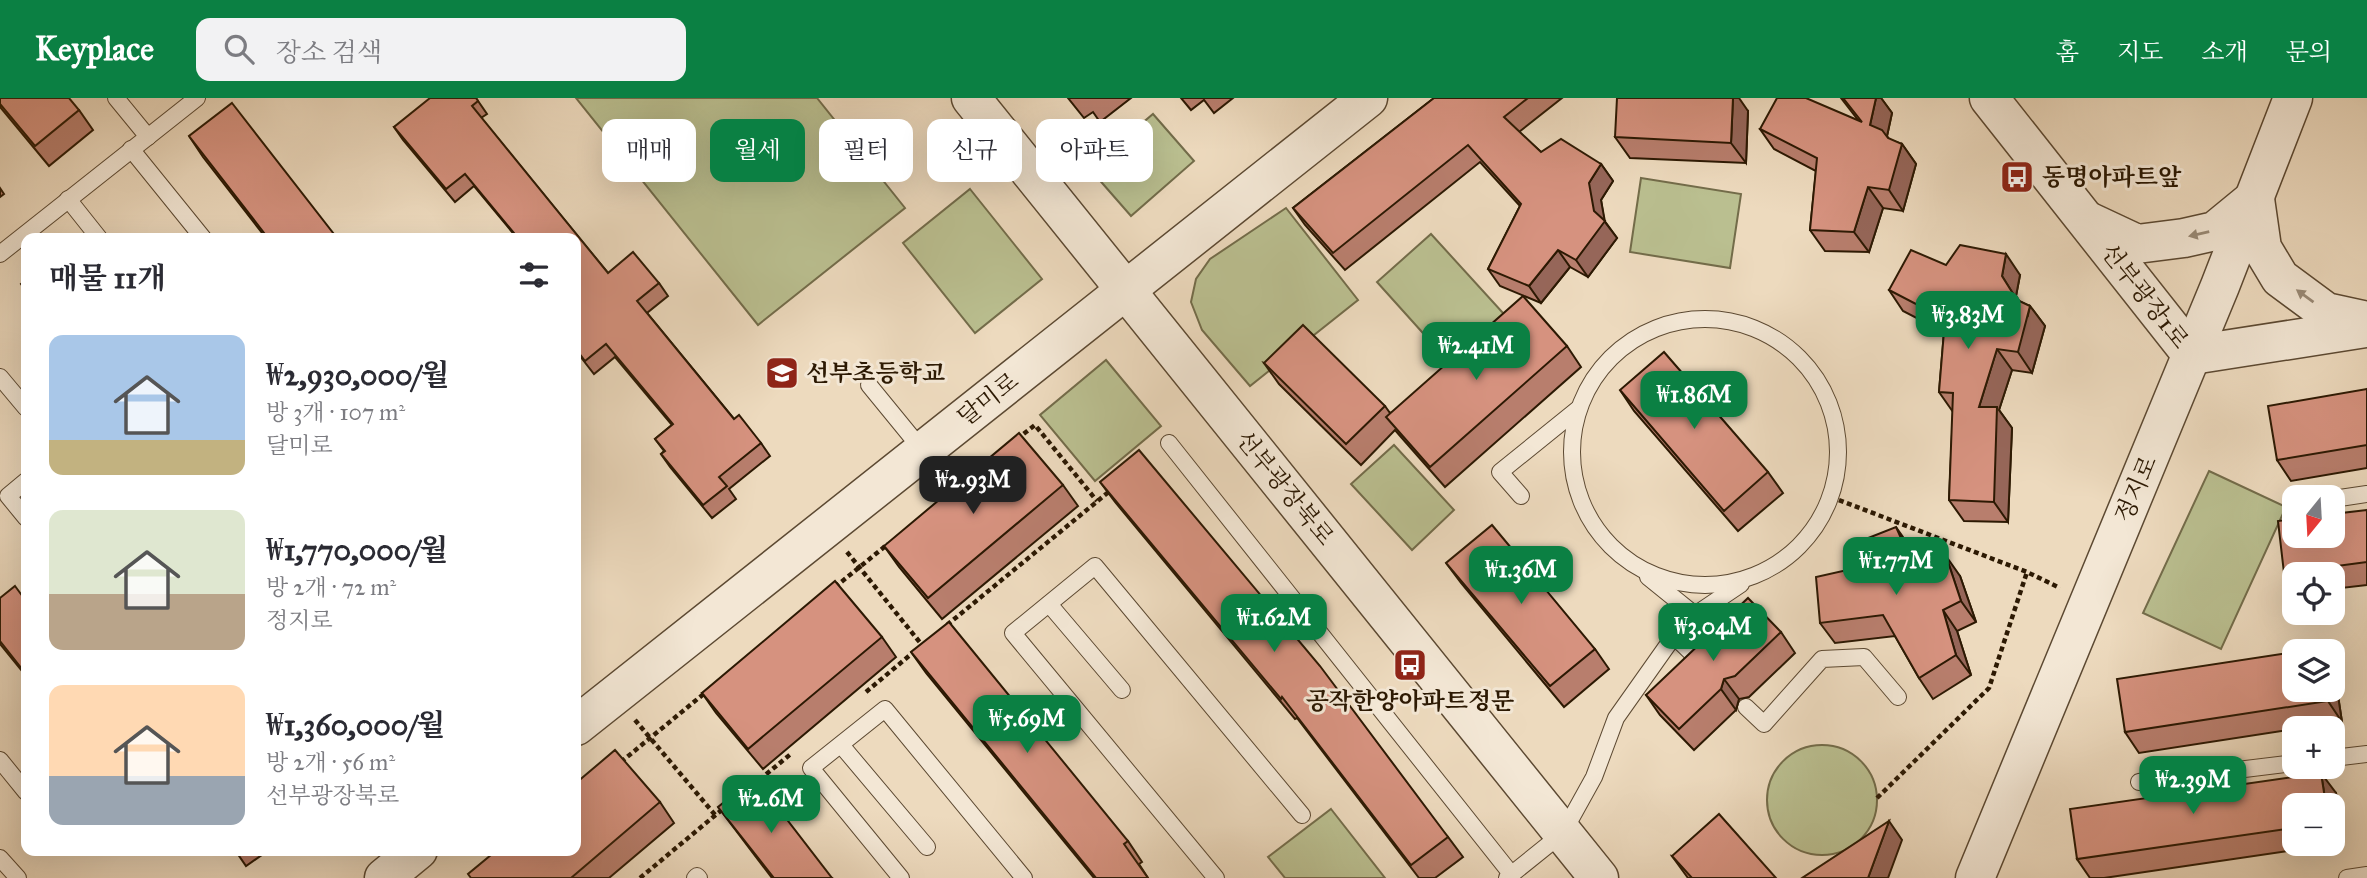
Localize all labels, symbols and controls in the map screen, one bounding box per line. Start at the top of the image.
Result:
search box [196,18,686,81]
text: Keyplace [35,29,154,69]
icon: search [220,30,258,68]
text: 장소 검색 [276,36,382,68]
text: 홈 [2056,37,2079,67]
text: 지도 [2117,37,2163,67]
text: 소개 [2201,37,2248,67]
text: 문의 [2286,37,2332,67]
chip: 매매 [602,119,696,182]
chip: 월세 [710,119,805,182]
chip: 필터 [819,119,913,182]
chip: 신규 [927,119,1022,182]
chip: 아파트 [1036,119,1153,182]
bus stop icon: 동명아파트앞 [1998,158,2036,196]
place label: 동명아파트앞 [2042,162,2182,192]
one-way arrow [2188,229,2210,240]
street label: 선부광장1로 [2095,237,2195,355]
icon: filters [515,256,553,294]
text: 매물 11개 [49,260,166,296]
one-way arrow [2296,289,2314,303]
pin: ₩3.83M [1911,292,2025,351]
text: ₩3.83M [1932,300,2004,328]
pin: ₩2.41M [1419,322,1533,382]
text: ₩2.41M [1438,331,1514,359]
school or university icon: 선부초등학교 [763,354,801,392]
text: ₩2,930,000/월 [266,357,449,393]
place label: 선부초등학교 [806,358,945,388]
icon: home [105,363,189,447]
street label: 달미로 [951,366,1025,432]
pin: ₩1.86M [1637,372,1751,431]
text: ₩1.86M [1656,380,1732,408]
text: 방 3개 · 107 m² [266,398,405,426]
street label: 선부광장북로 [1230,425,1340,551]
text: 달미로 [266,431,333,459]
street label: 정지로 [2109,451,2163,527]
pin: ₩2.93M [916,456,1030,516]
text: ₩2.93M [935,465,1011,493]
north arrow [2282,485,2345,548]
map controls [2282,485,2345,856]
text: ₩1,770,000/월 [266,532,448,568]
icon: home [105,538,189,622]
pin: ₩1.77M [1839,538,1953,597]
pin: ₩1.36M [1464,546,1578,606]
text: ₩1.77M [1859,546,1933,574]
text: ₩1.36M [1485,555,1557,583]
button: locate [2282,562,2345,625]
text: 방 2개 · 72 m² [266,573,396,601]
pin: ₩1.62M [1217,594,1331,654]
text: ₩1.62M [1237,603,1311,631]
pin: ₩3.04M [1656,603,1770,663]
text: 정지로 [266,606,333,634]
text: ₩3.04M [1674,612,1752,640]
button: layers [2282,639,2345,702]
bus stop icon: 공작한양아파트정문 [1391,646,1429,684]
place label: 공작한양아파트정문 [1306,686,1514,716]
pin: ₩5.69M [970,696,1084,755]
text: ₩5.69M [989,704,1065,732]
text: ₩1,360,000/월 [266,707,445,743]
icon: home [105,713,189,797]
button: + [2282,716,2345,779]
text: 방 2개 · 56 m² [266,748,395,776]
pin: ₩2.39M [2136,756,2250,816]
text: ₩2.39M [2155,765,2231,793]
pin: ₩2.6M [722,776,820,835]
text: 선부광장북로 [266,781,399,809]
text: ₩2.6M [738,784,804,812]
button: − [2282,793,2345,856]

